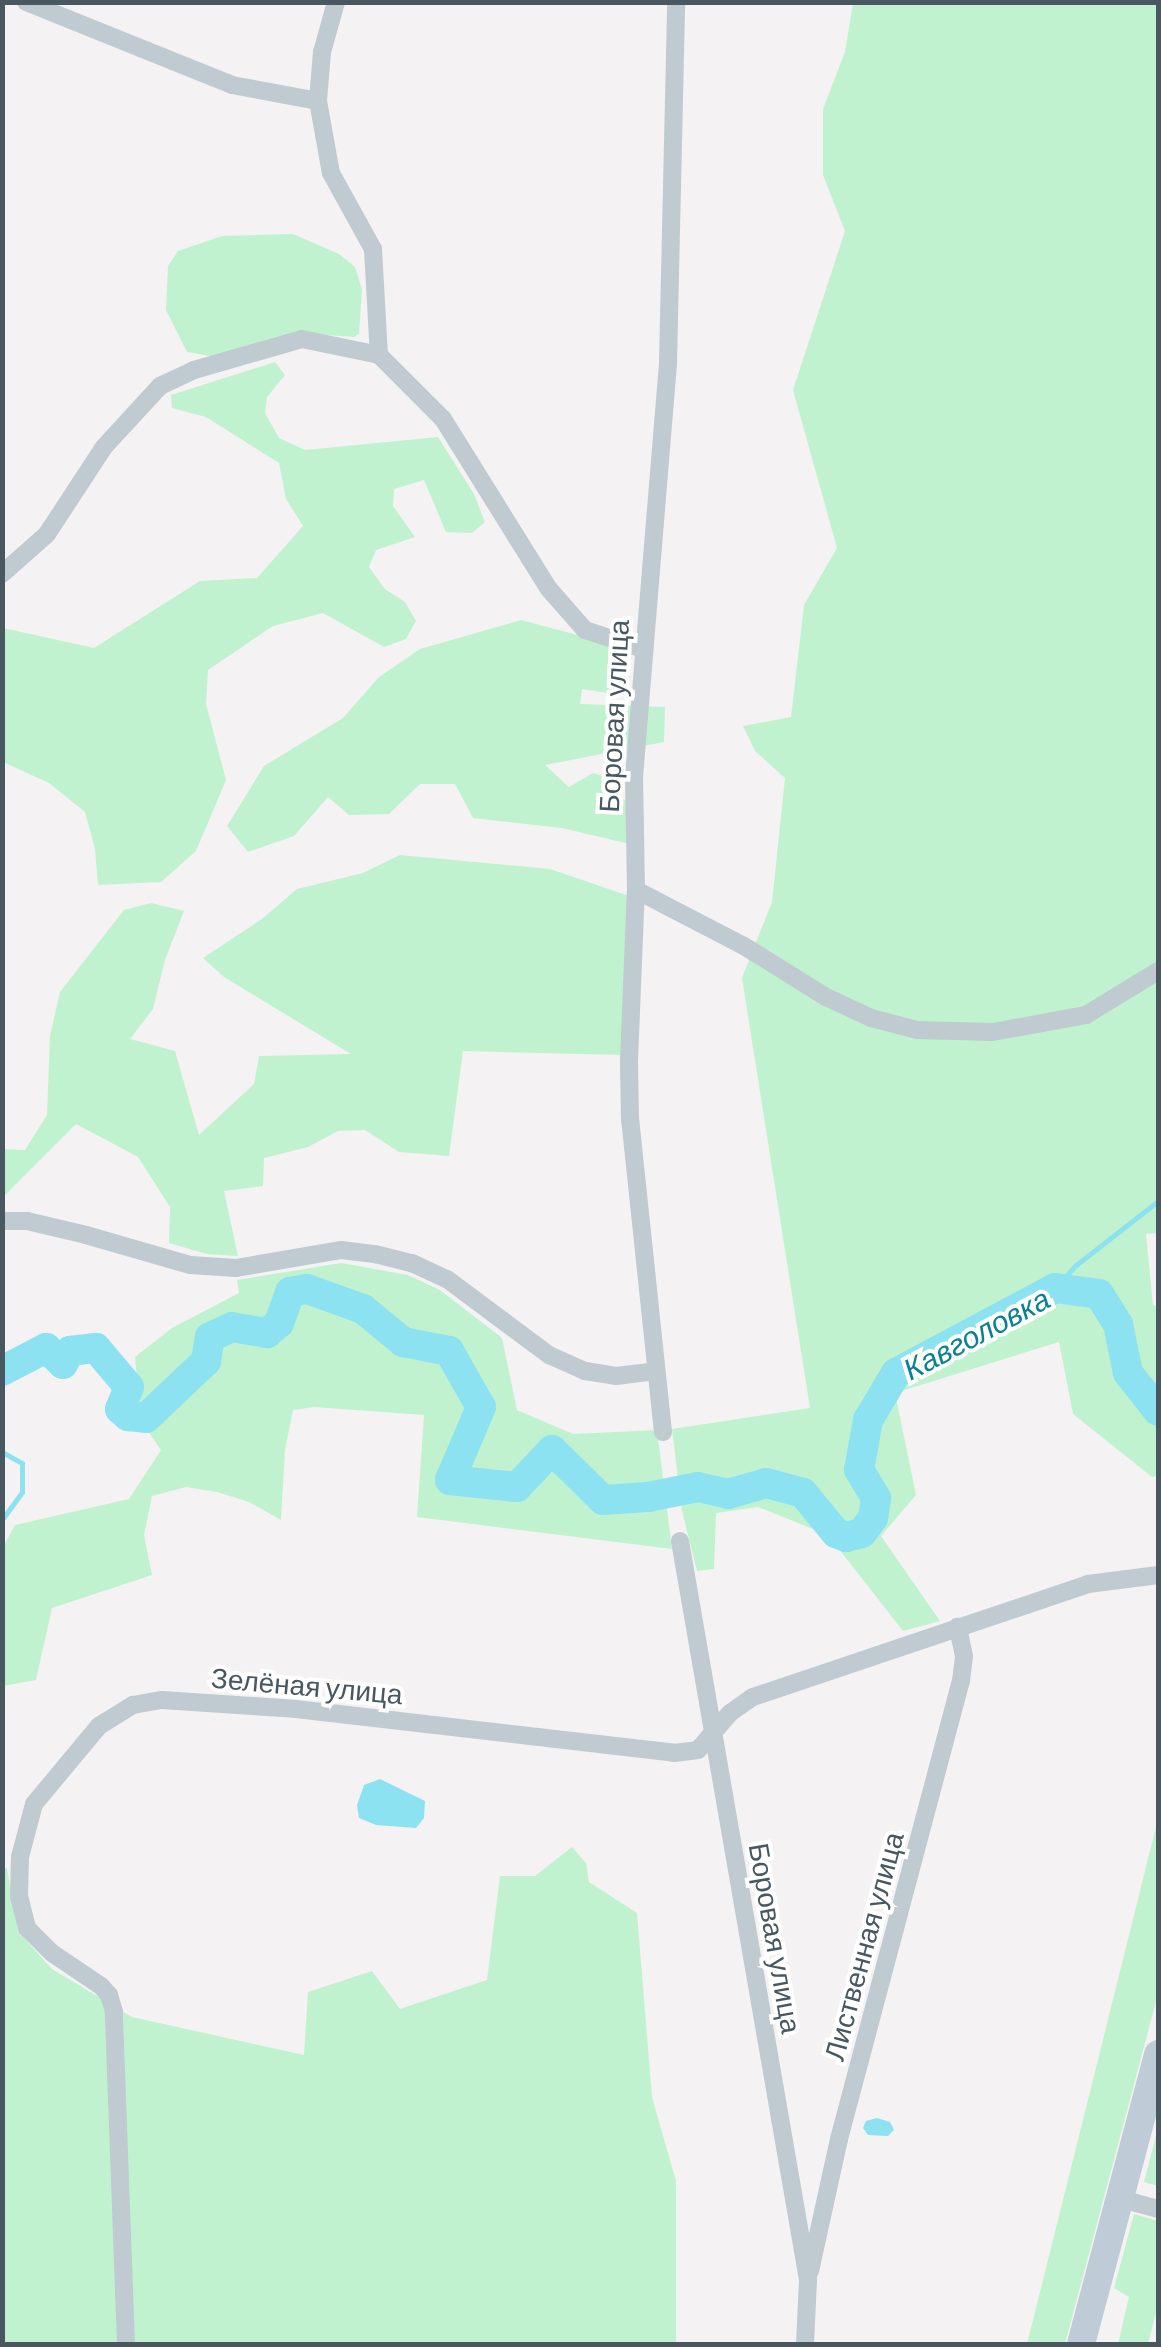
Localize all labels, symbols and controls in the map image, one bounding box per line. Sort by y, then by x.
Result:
street label: Боровая улица [591,619,635,813]
water label: Кавголовка [897,1279,1055,1387]
street label: Зелёная улица [210,1660,404,1710]
street label: Лиственная улица [816,1828,910,2064]
street label: Боровая улица [743,1840,809,2036]

